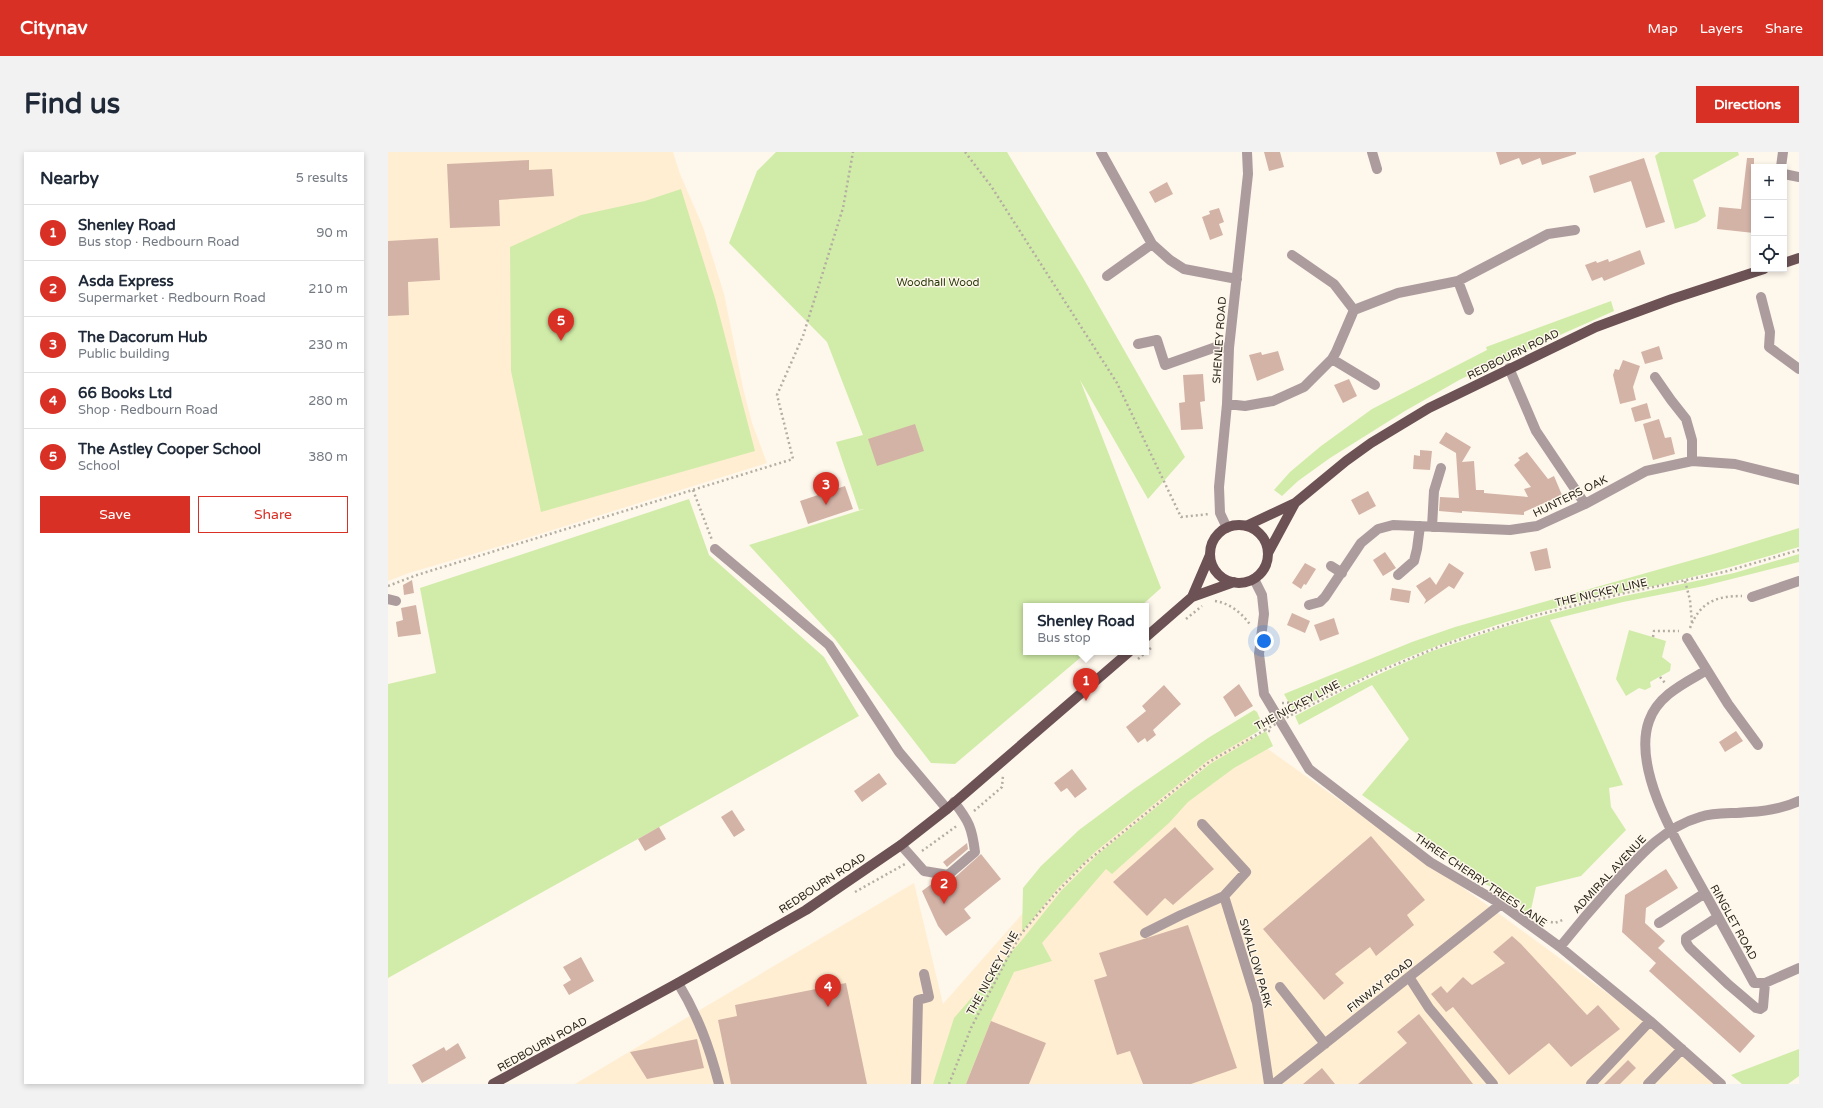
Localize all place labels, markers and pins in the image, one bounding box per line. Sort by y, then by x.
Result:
pin: 5 [548,308,574,341]
pin: 3 [813,472,839,505]
pin: 1 [1073,668,1099,701]
pin: 2 [931,871,957,904]
pin: 4 [815,974,841,1007]

